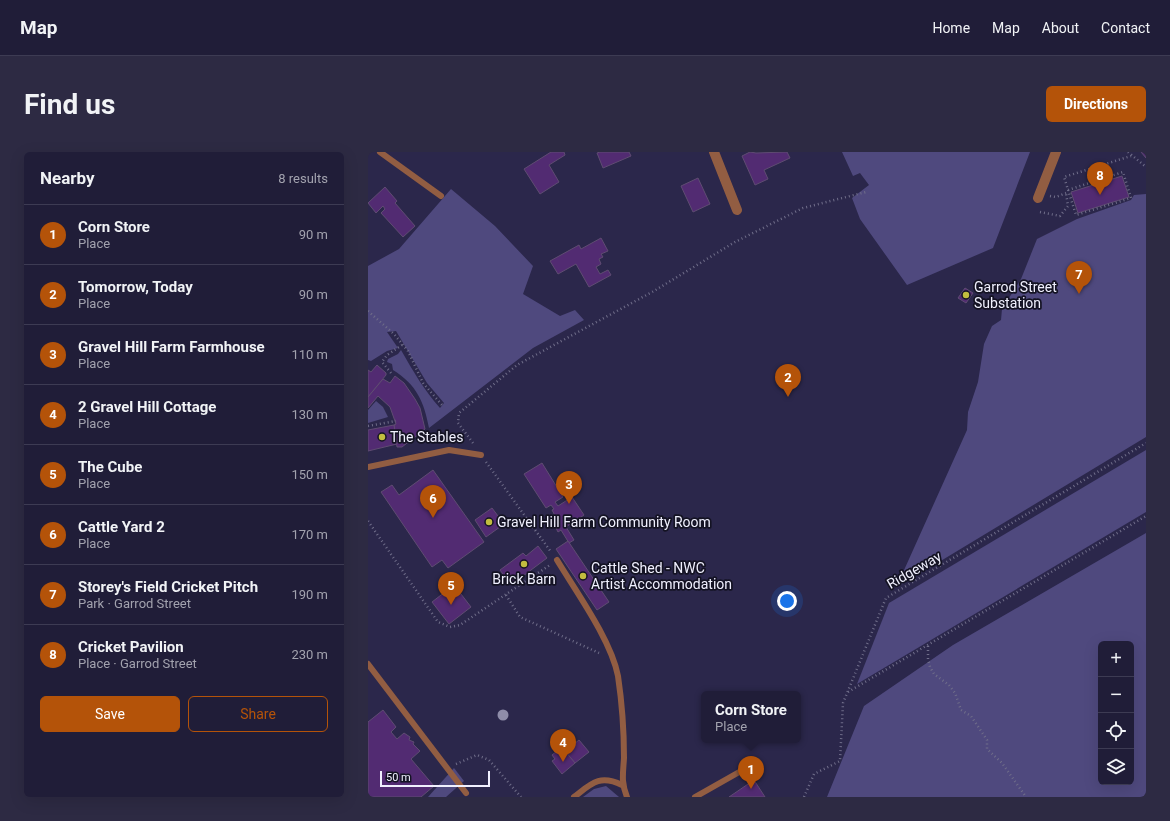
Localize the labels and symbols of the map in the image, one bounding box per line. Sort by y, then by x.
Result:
pin: 8 [1087,162,1113,195]
pin: 7 [1066,261,1092,294]
place label: Garrod Street Substation [974,279,1057,311]
marker: Garrod Street Substation [961,290,971,300]
pin: 2 [775,364,801,397]
place label: The Stables [390,429,463,445]
marker: The Stables [377,432,387,442]
pin: 3 [556,471,582,504]
pin: 6 [420,485,446,518]
place label: Gravel Hill Farm Community Room [497,514,711,530]
marker: Gravel Hill Farm Community Room [484,517,494,527]
street label: Ridgeway [884,548,944,592]
marker: Brick Barn [519,559,529,569]
place label: Cattle Shed - NWC Artist Accommodation [591,560,732,592]
place label: Brick Barn [492,571,556,587]
marker: Cattle Shed - NWC Artist Accommodation [578,571,588,581]
pin: 5 [438,572,464,605]
your location [777,591,797,611]
pin: 4 [550,729,576,762]
pin: 1 [738,756,764,789]
scale bar [380,769,490,788]

